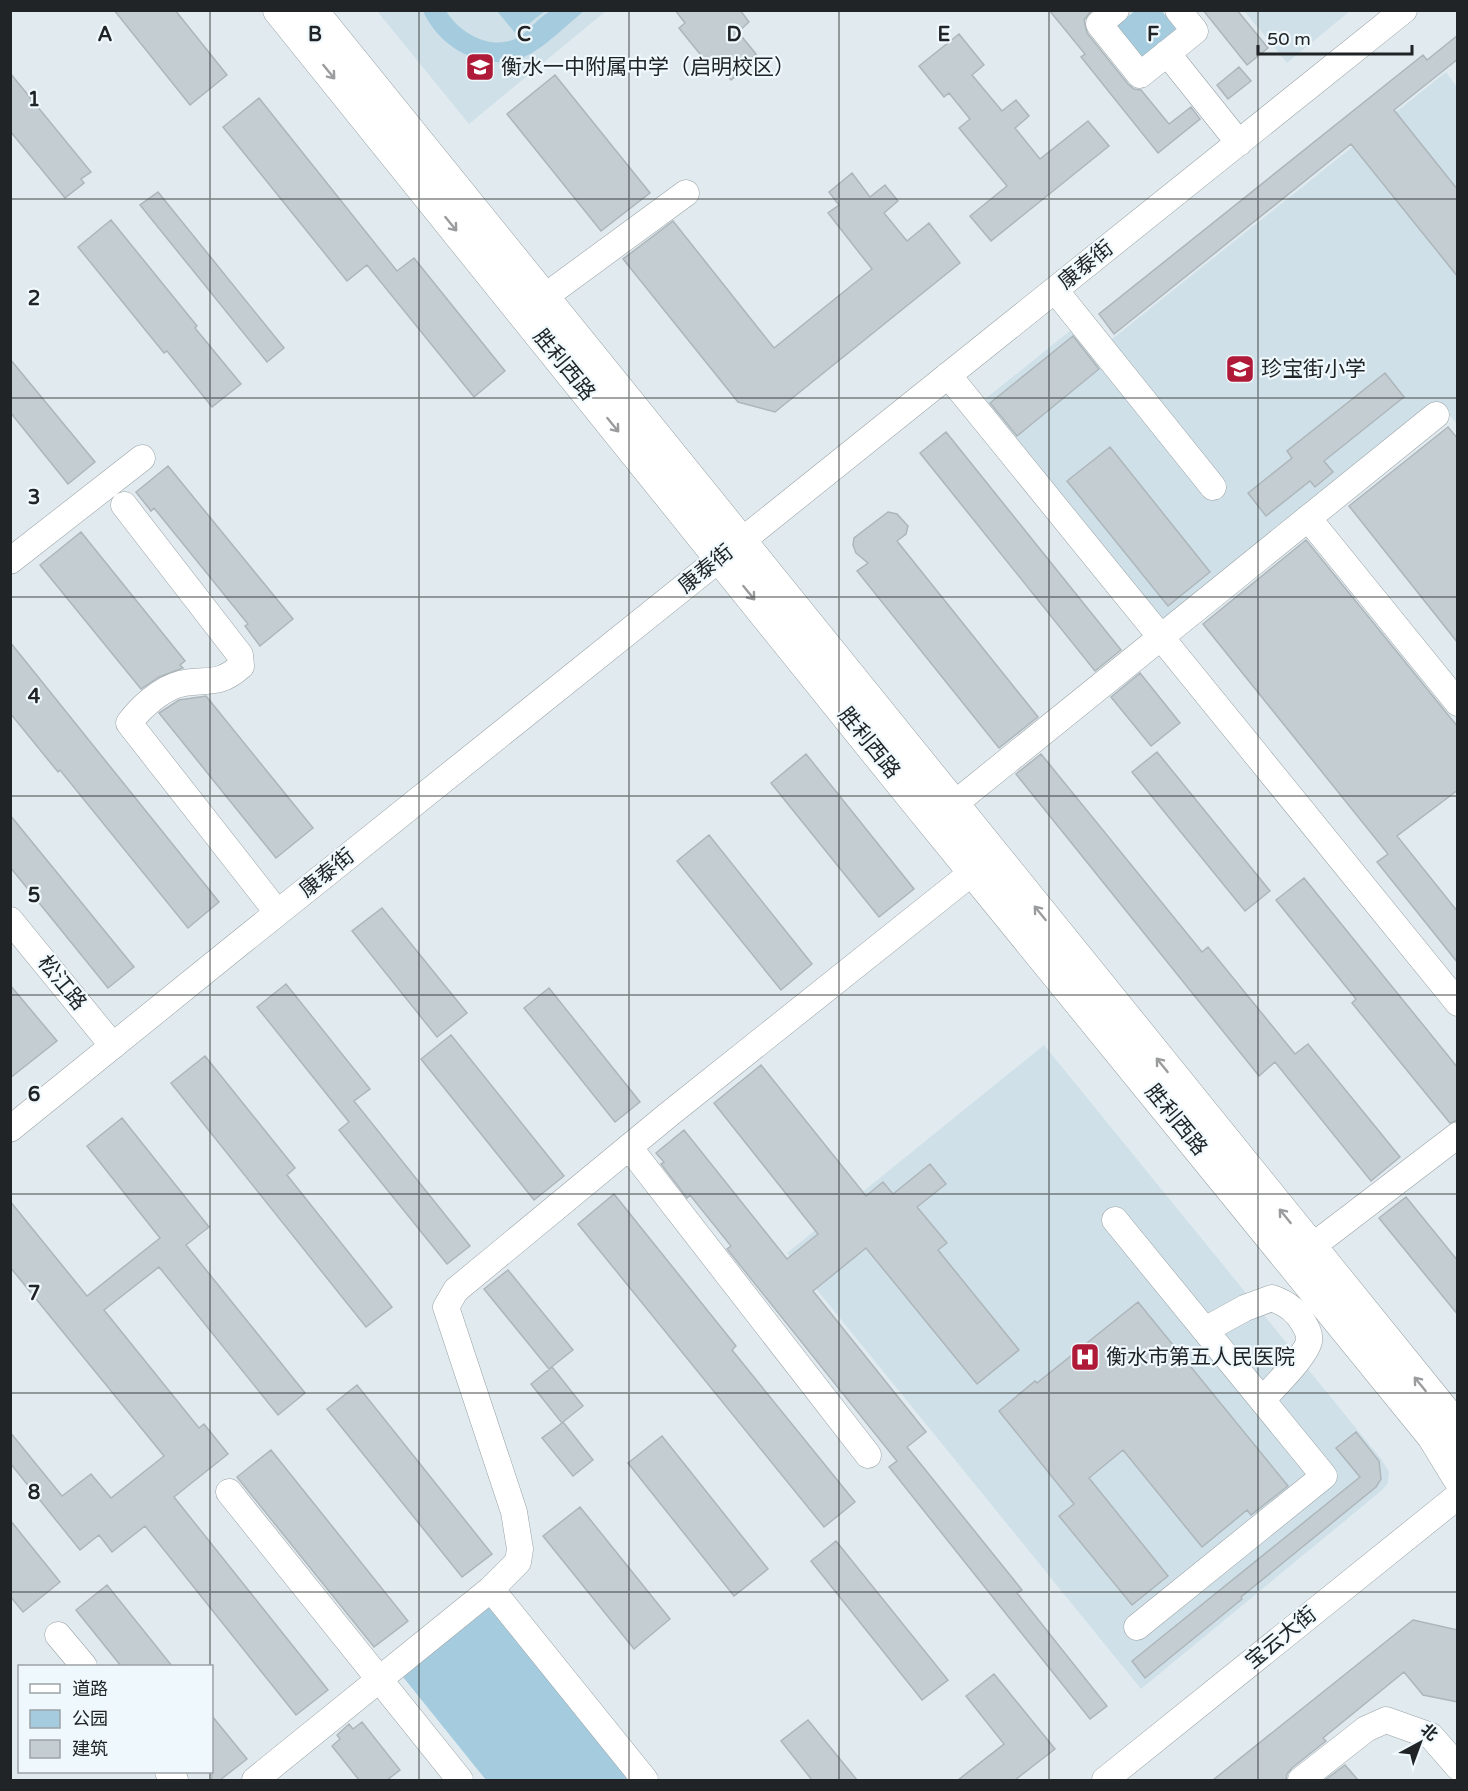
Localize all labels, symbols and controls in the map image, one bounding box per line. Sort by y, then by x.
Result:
scale bar [1258,18,1412,56]
text: A [98,23,113,47]
text: B [308,23,322,47]
text: C [517,23,531,47]
text: D [726,23,742,47]
text: E [938,23,951,47]
text: F [1147,23,1159,47]
text: 50 m [1267,28,1311,50]
school or university icon: 衡水一中附属中学（启明校区） [464,51,496,83]
place label: 衡水一中附属中学（启明校区） [501,55,795,80]
one-way arrow [322,64,335,80]
text: 1 [28,88,40,112]
one-way arrow [444,216,458,231]
street label: 康泰街 [1054,235,1118,295]
text: 2 [28,287,40,311]
street label: 胜利西路 [528,324,600,406]
school or university icon: 珍宝街小学 [1224,353,1256,385]
place label: 珍宝街小学 [1261,357,1366,382]
one-way arrow [606,417,620,432]
text: 3 [28,486,40,510]
street label: 康泰街 [674,539,738,599]
one-way arrow [742,585,755,601]
text: 4 [28,685,41,709]
street label: 胜利西路 [833,702,905,784]
street label: 康泰街 [295,843,359,903]
text: 5 [28,884,40,908]
one-way arrow [1033,905,1046,921]
street label: 松江路 [32,951,92,1015]
one-way arrow [1156,1057,1169,1073]
street label: 胜利西路 [1140,1079,1212,1161]
text: 6 [28,1083,40,1107]
one-way arrow [1278,1208,1291,1224]
text: 7 [28,1282,40,1306]
hospital icon: 衡水市第五人民医院 [1069,1341,1101,1373]
place label: 衡水市第五人民医院 [1106,1345,1295,1370]
one-way arrow [1414,1377,1427,1393]
text: 8 [28,1481,40,1505]
street label: 宝云大街 [1240,1602,1322,1674]
legend [18,1665,213,1773]
text: 道路 [72,1678,108,1700]
text: 公园 [72,1708,108,1730]
north arrow [1390,1713,1450,1773]
text: 北 [1417,1720,1442,1745]
text: 建筑 [72,1738,108,1760]

